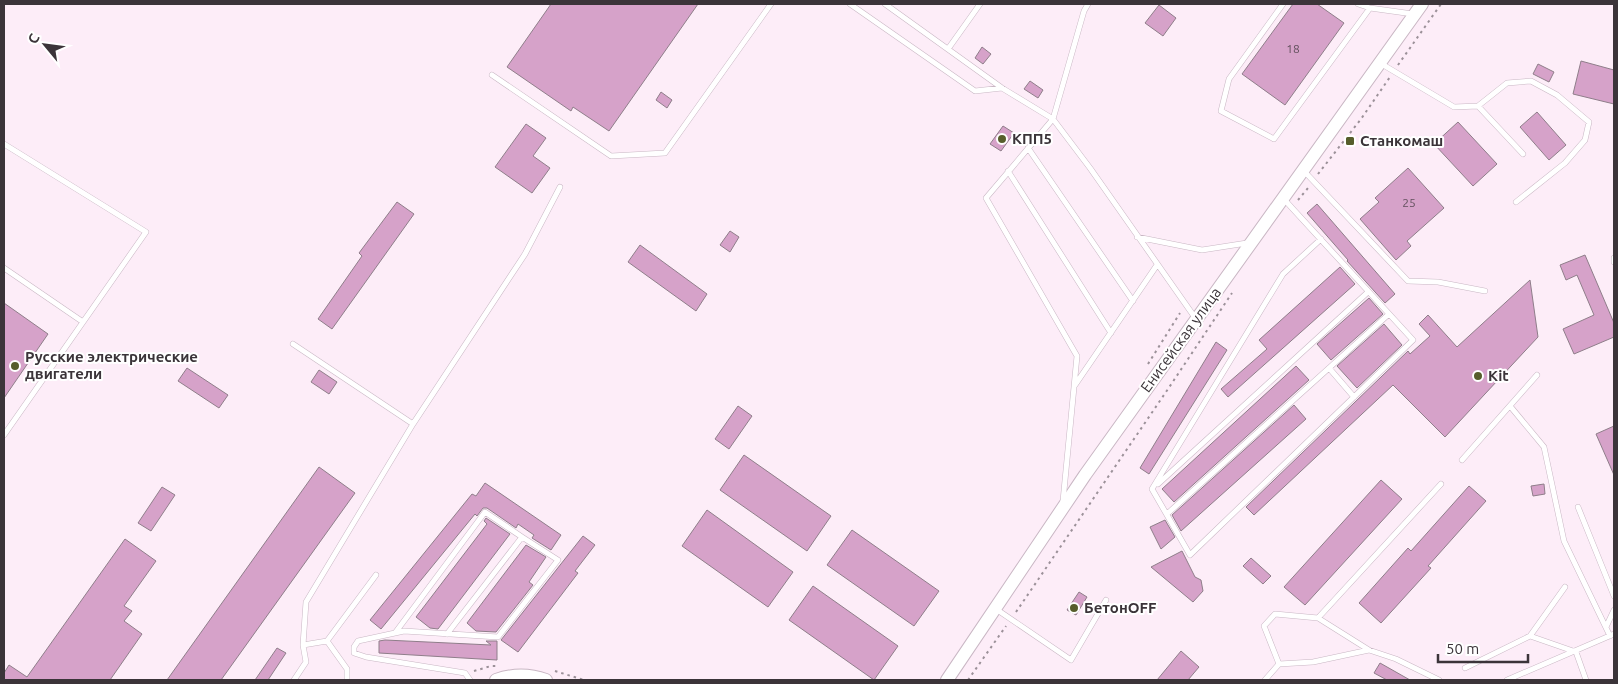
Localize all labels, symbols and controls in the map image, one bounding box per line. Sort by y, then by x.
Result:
north arrow [20,20,70,70]
text: С [24,31,43,46]
house number: 18 [1286,42,1300,55]
place label: КПП5 [1012,130,1052,147]
place label: Станкомаш [1360,132,1443,149]
marker: КПП5 [996,133,1008,145]
marker: Станкомаш [1344,135,1356,147]
house number: 25 [1402,196,1416,209]
street label: Енисейская улица [1137,284,1224,395]
place label: Русские электрические двигатели [25,348,198,382]
marker: Русские электрические двигатели [9,360,21,372]
place label: Kit [1488,367,1509,384]
marker: Kit [1472,370,1484,382]
place label: БетонOFF [1084,599,1156,616]
marker: БетонOFF [1068,602,1080,614]
scale bar [1438,632,1528,664]
text: 50 m [1446,640,1479,657]

